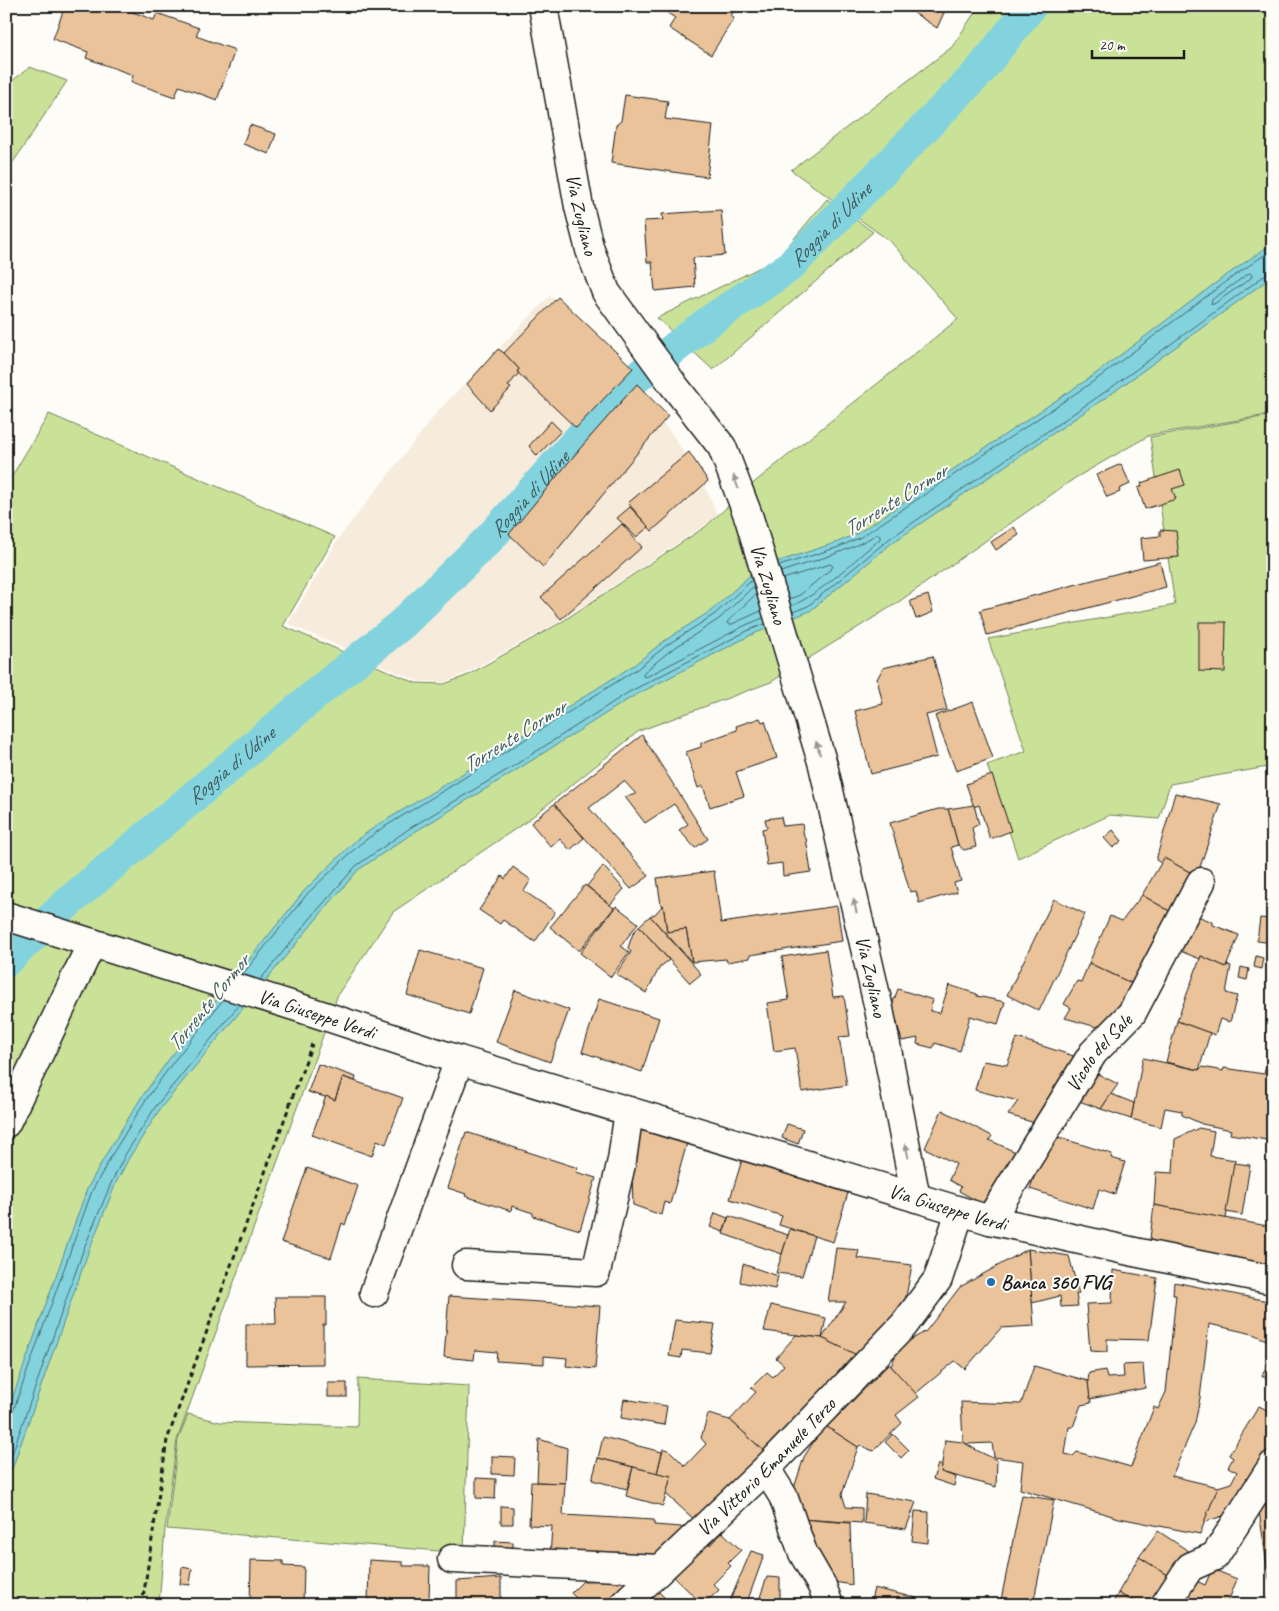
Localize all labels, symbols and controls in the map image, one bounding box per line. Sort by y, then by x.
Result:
scale bar [1092,28,1184,60]
text: 20 m [1099,36,1126,55]
street label: Via Zugliano [560,172,603,260]
water label: Roggia di Udine [783,175,879,272]
water label: Roggia di Udine [484,443,577,543]
water label: Torrente Cormor [838,456,955,542]
one-way arrow [732,474,740,489]
street label: Via Zugliano [744,541,792,628]
water label: Torrente Cormor [457,692,574,778]
water label: Roggia di Udine [181,719,283,810]
one-way arrow [814,740,822,755]
one-way arrow [851,898,859,913]
street label: Via Zugliano [850,934,892,1020]
water label: Torrente Cormor [161,946,258,1057]
street label: Via Giuseppe Verdi [255,984,381,1046]
street label: Vicolo del Sale [1060,1007,1139,1096]
one-way arrow [903,1143,911,1158]
street label: Via Giuseppe Verdi [886,1178,1011,1237]
place label: Banca 360 FVG [1001,1270,1114,1295]
marker: Banca 360 FVG [985,1276,997,1288]
street label: Via Vittorio Emanuele Terzo [691,1392,842,1542]

